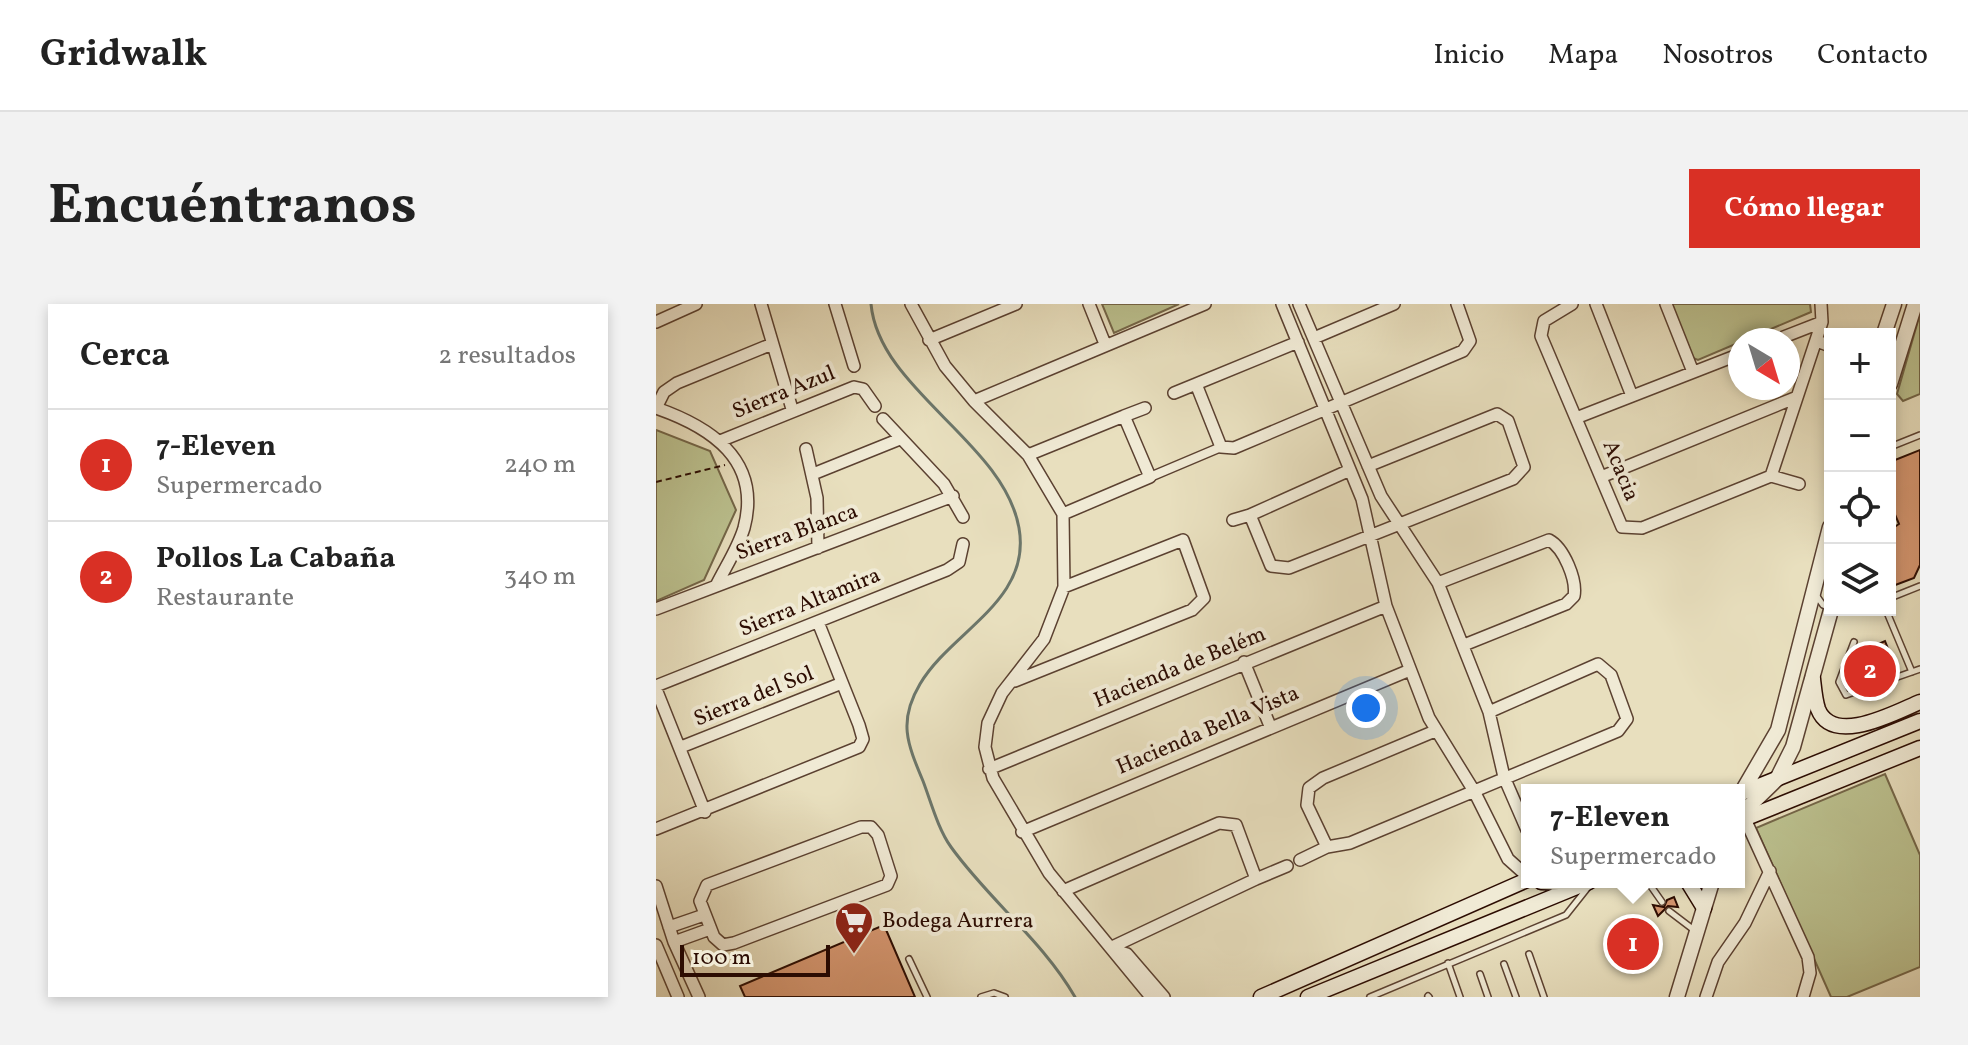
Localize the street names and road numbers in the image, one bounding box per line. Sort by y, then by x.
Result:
street label: Sierra Azul [728,358,840,428]
street label: Acacia [1594,436,1646,506]
street label: Sierra Blanca [731,497,863,569]
street label: Sierra Altamira [735,561,885,645]
street label: Hacienda de Belém [1089,619,1271,717]
street label: Sierra del Sol [689,659,819,735]
street label: Hacienda Bella Vista [1112,678,1304,784]

